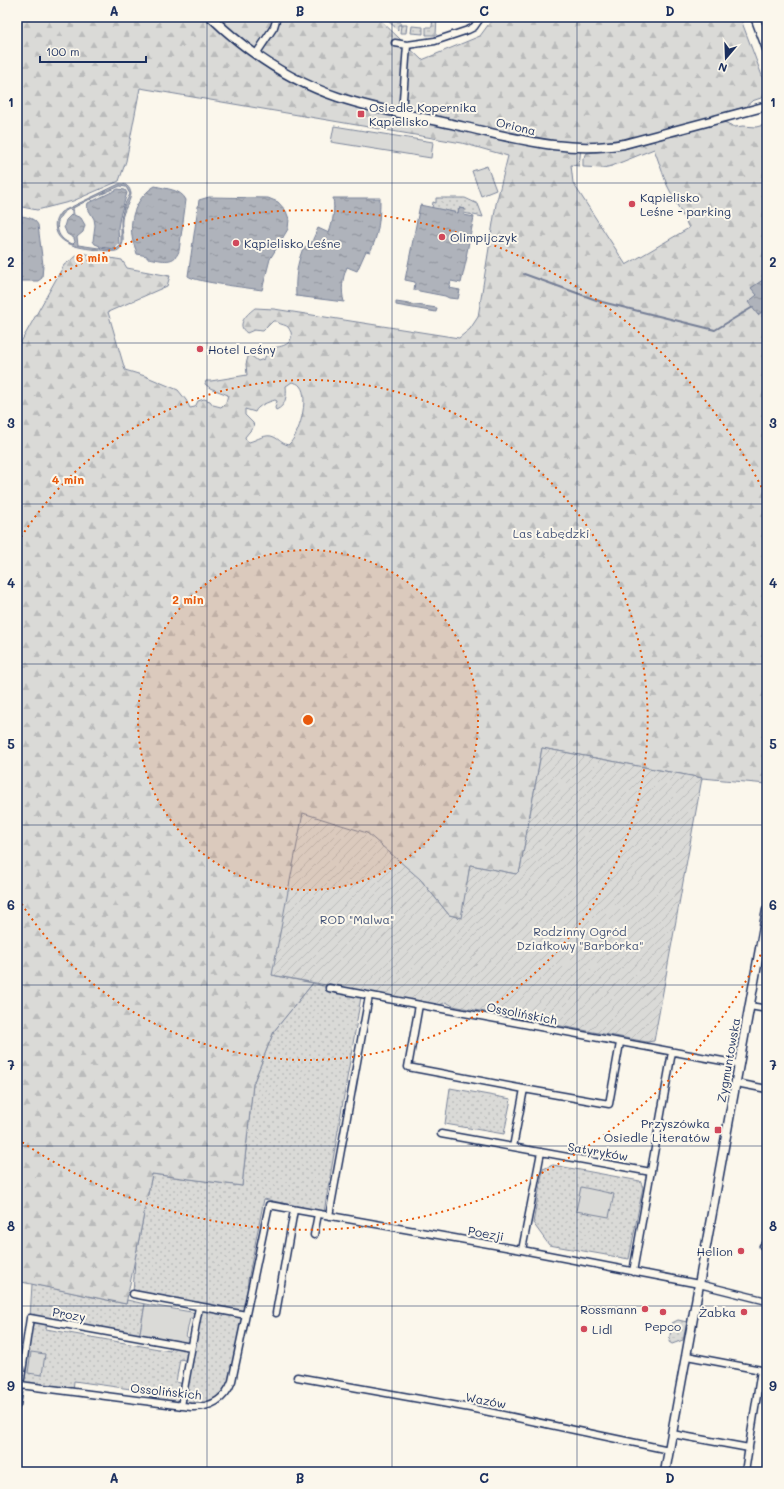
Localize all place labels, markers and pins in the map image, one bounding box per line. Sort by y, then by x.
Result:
place label: Osiedle Kopernika Kąpielisko [369,99,477,129]
marker: Osiedle Kopernika Kąpielisko [356,109,366,119]
place label: Kąpielisko Leśne - parking [640,189,731,219]
marker: Kąpielisko Leśne - parking [627,199,637,209]
place label: Olimpijczyk [450,229,517,245]
marker: Olimpijczyk [437,232,447,242]
place label: Kąpielisko Leśne [244,235,341,251]
marker: Kąpielisko Leśne [231,238,241,248]
place label: Hotel Leśny [208,341,276,357]
marker: Hotel Leśny [195,344,205,354]
centre of rings [301,713,315,727]
place label: Przyszówka Osiedle Literatów [604,1115,710,1145]
marker: Przyszówka Osiedle Literatów [713,1125,723,1135]
place label: Helion [697,1243,733,1259]
marker: Helion [736,1246,746,1256]
place label: Rossmann [580,1301,637,1317]
marker: Rossmann [640,1304,650,1314]
place label: Żabka [699,1304,736,1320]
marker: Pepco [658,1307,668,1317]
marker: Żabka [739,1307,749,1317]
place label: Pepco [645,1318,681,1334]
place label: Lidl [592,1321,613,1337]
marker: Lidl [579,1324,589,1334]

